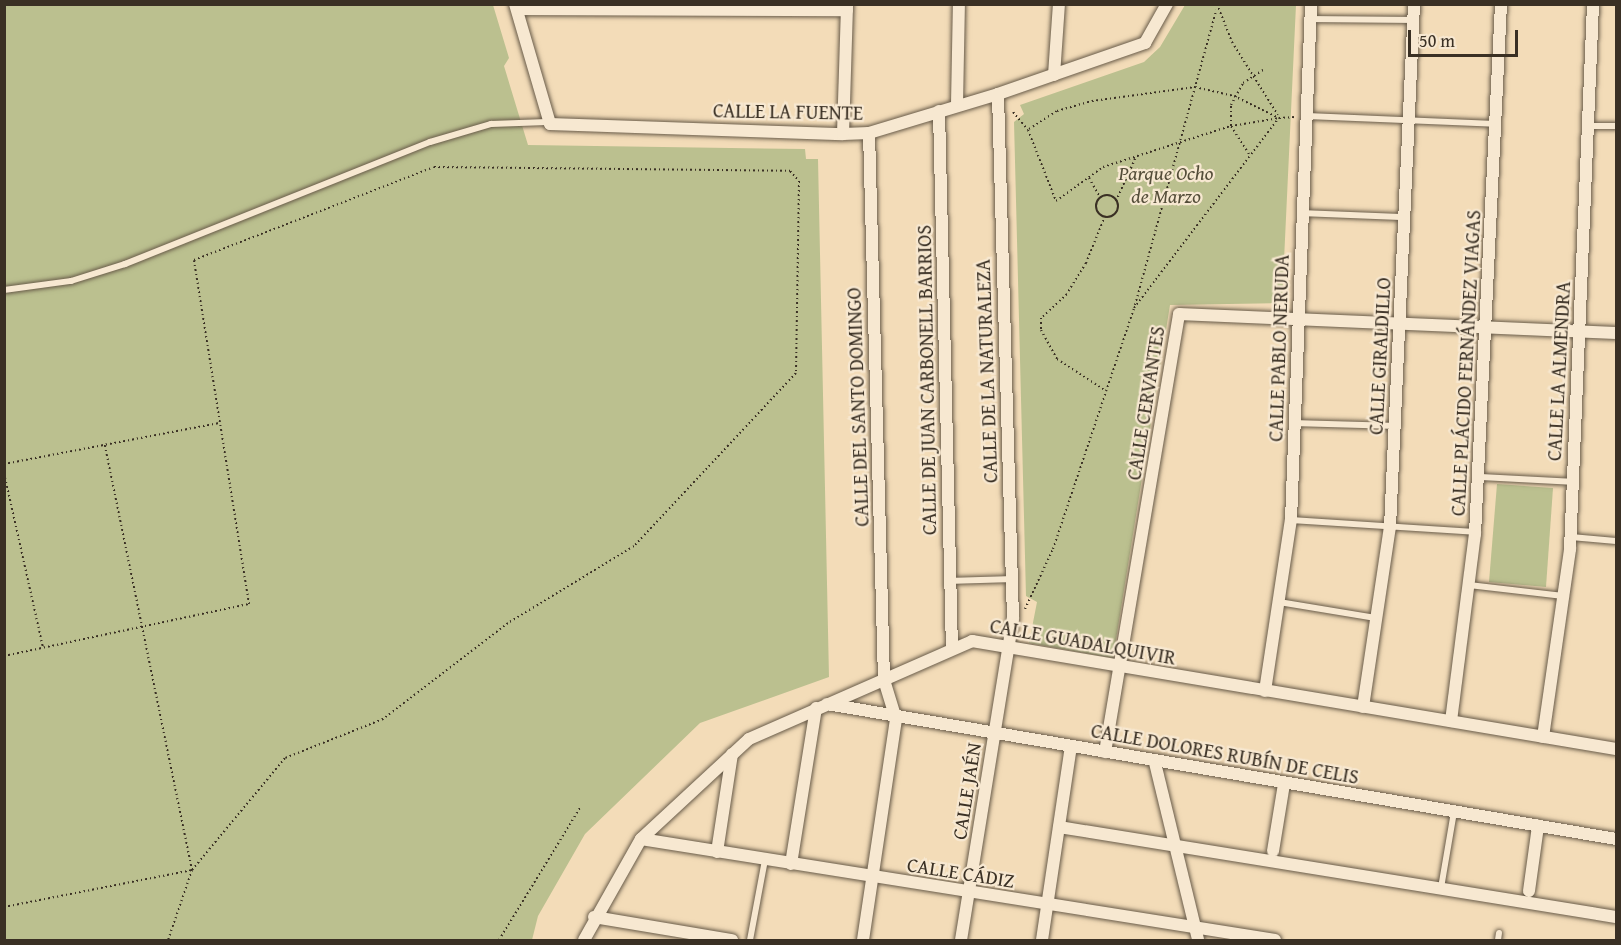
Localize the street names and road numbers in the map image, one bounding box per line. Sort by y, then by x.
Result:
street label: CALLE LA FUENTE [713,98,863,124]
street label: CALLE PLÁCIDO FERNÁNDEZ VIAGAS [1445,209,1485,517]
street label: CALLE DE JUAN CARBONELL BARRIOS [911,225,941,535]
street label: CALLE PABLO NERUDA [1263,254,1293,442]
street label: CALLE DE LA NATURALEZA [970,259,1002,483]
street label: CALLE GIRALDILLO [1363,277,1395,435]
street label: CALLE LA ALMENDRA [1541,281,1575,461]
street label: CALLE DEL SANTO DOMINGO [841,287,873,527]
street label: CALLE CERVANTES [1121,324,1169,482]
street label: CALLE GUADALQUIVIR [988,613,1178,669]
street label: CALLE DOLORES RUBÍN DE CELIS [1089,718,1361,788]
street label: CALLE JAÉN [946,741,986,841]
street label: CALLE CÁDIZ [906,852,1016,892]

